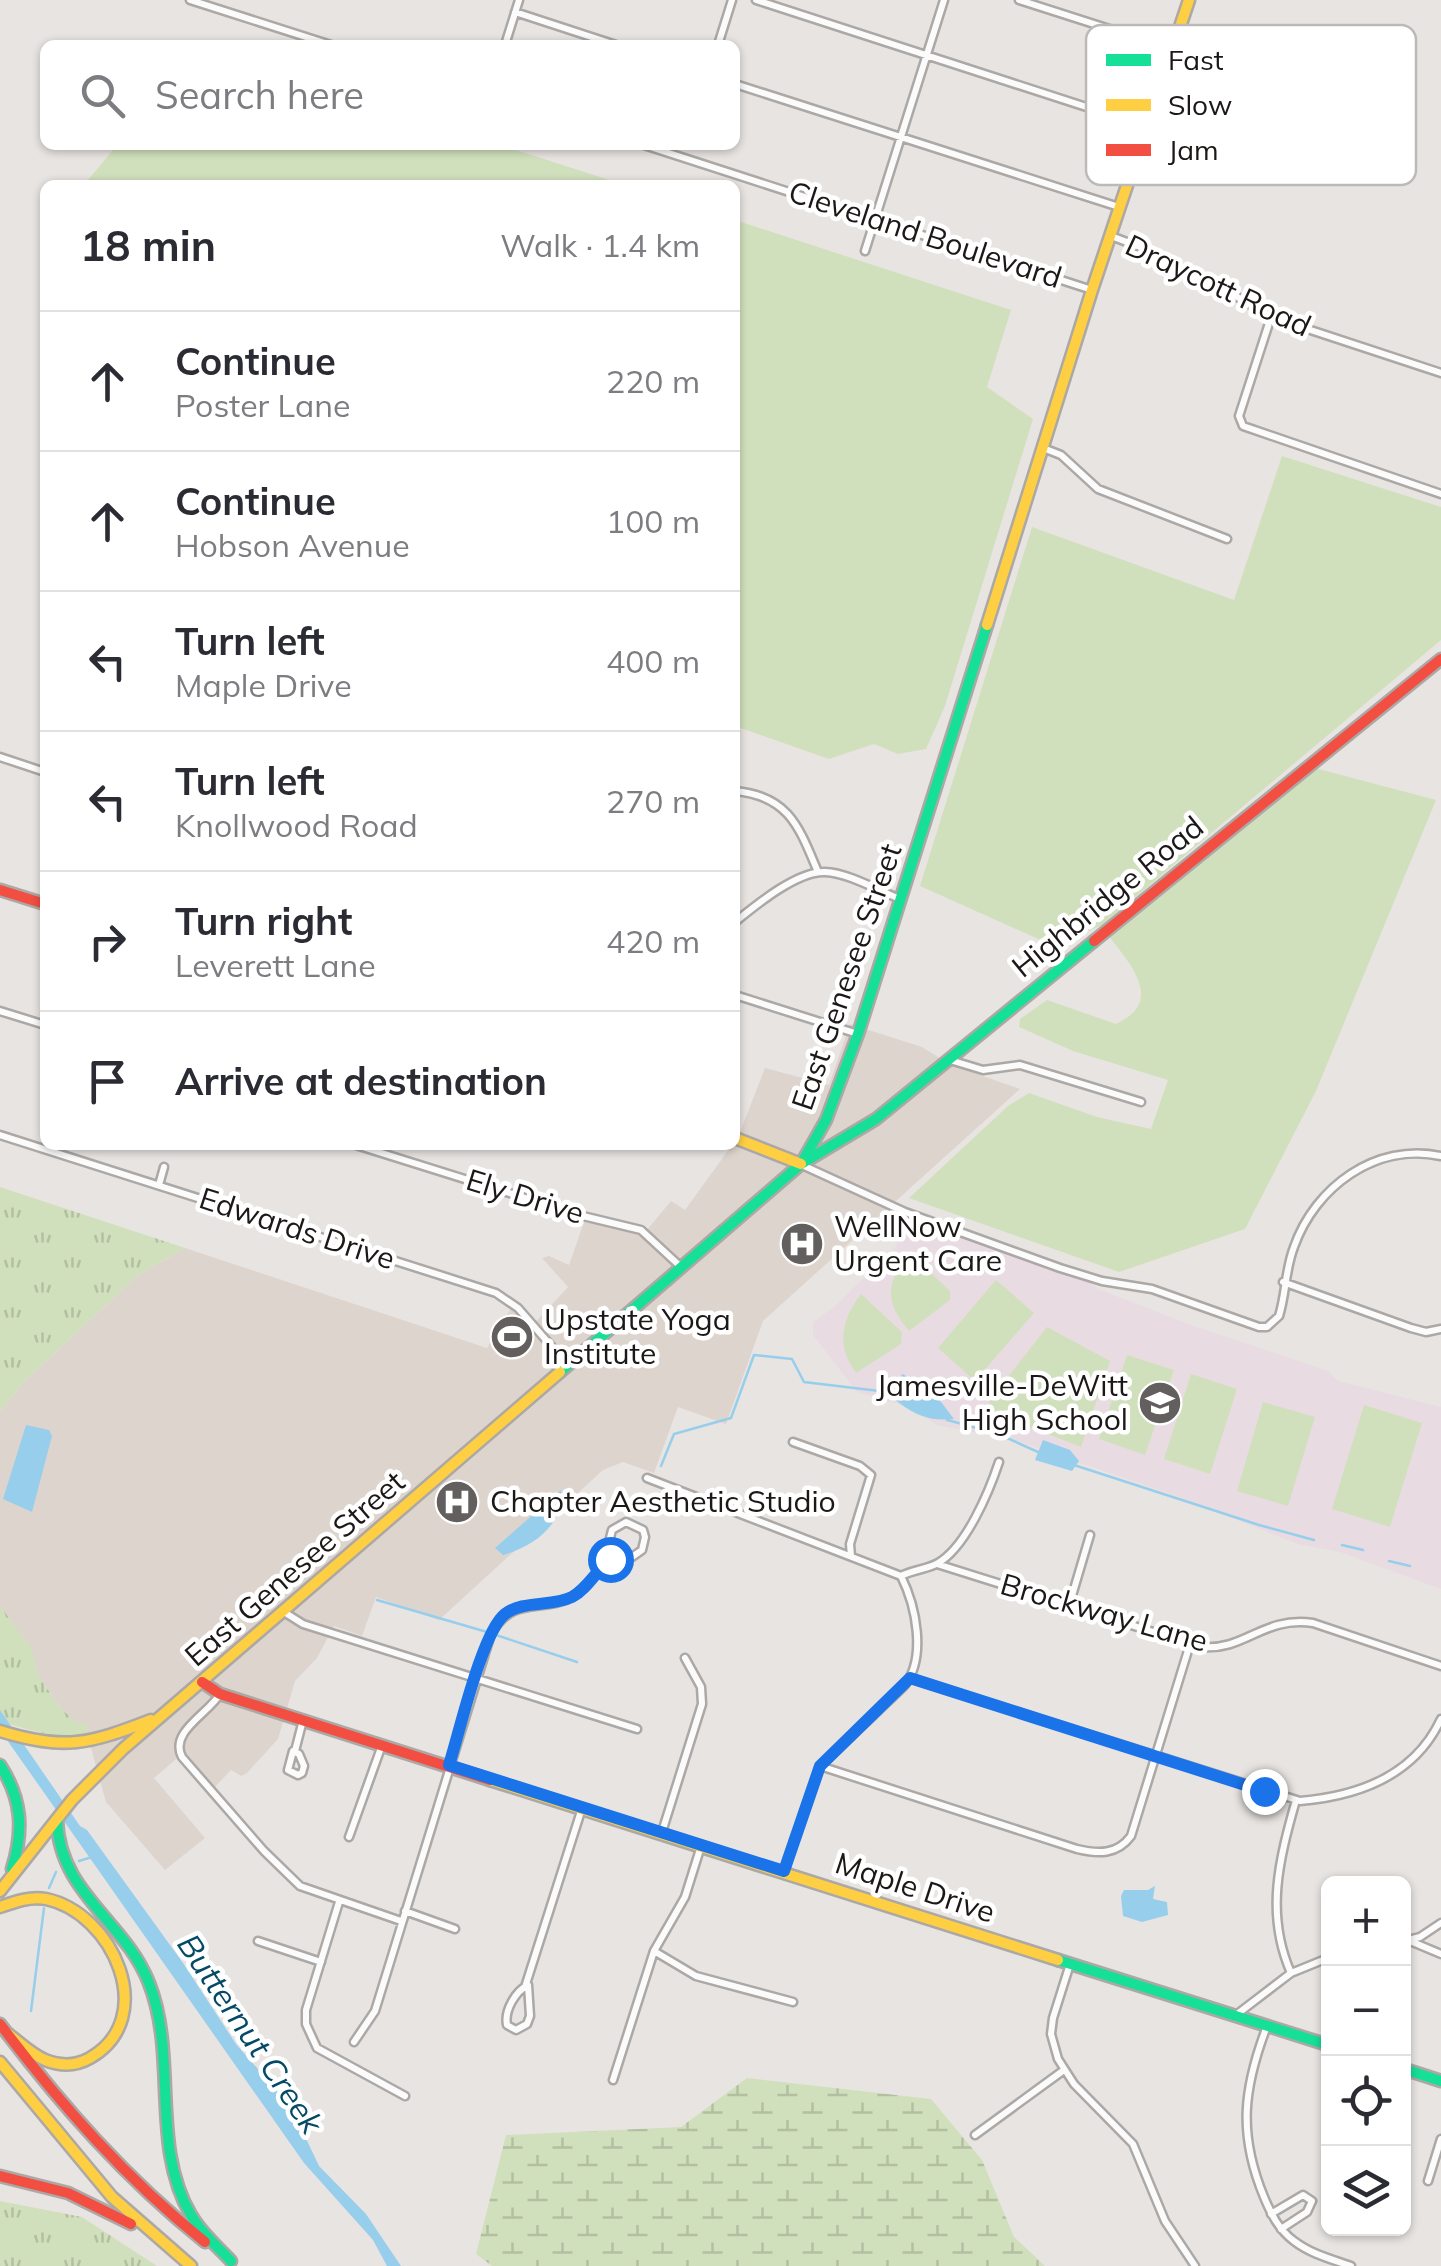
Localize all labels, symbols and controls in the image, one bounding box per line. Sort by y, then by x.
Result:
legend [1086,25,1416,185]
search box [40,40,740,150]
text: Fast [1168,42,1224,77]
icon: search [75,68,130,123]
text: Search here [155,71,364,119]
text: Slow [1168,87,1232,122]
text: Jam [1168,132,1219,167]
street label: Cleveland Boulevard [784,172,1067,296]
text: 18 min [80,219,216,272]
text: Walk · 1.4 km [500,225,700,265]
street label: Draycott Road [1120,226,1317,345]
text: Continue [175,337,336,385]
icon: ahead [80,354,135,409]
text: 220 m [606,361,700,401]
text: Poster Lane [175,385,350,425]
text: Continue [175,477,336,525]
icon: ahead [80,494,135,549]
text: 100 m [606,501,700,541]
text: Hobson Avenue [175,525,410,565]
text: Turn left [175,617,325,665]
icon: left [80,634,135,689]
text: 400 m [606,641,700,681]
text: Maple Drive [175,665,352,705]
text: Turn left [175,757,325,805]
icon: left [80,774,135,829]
text: 270 m [606,781,700,821]
text: Knollwood Road [175,805,418,845]
street label: Highbridge Road [1004,807,1211,985]
street label: East Genesee Street [783,839,909,1115]
text: Turn right [175,897,352,945]
icon: right [80,914,135,969]
text: 420 m [606,921,700,961]
text: Leverett Lane [175,945,376,985]
icon: arrive [80,1054,135,1109]
text: Arrive at destination [175,1057,547,1105]
street label: Ely Drive [462,1160,589,1232]
street label: Edwards Drive [195,1179,400,1278]
place label: WellNow Urgent Care [834,1207,1002,1279]
hospital icon: WellNow Urgent Care [779,1221,825,1267]
place label: Upstate Yoga Institute [544,1300,731,1372]
sports icon: Upstate Yoga Institute [489,1314,535,1360]
place label: Jamesville-DeWitt High School [876,1366,1128,1438]
school or university icon: Jamesville-DeWitt High School [1137,1380,1183,1426]
street label: East Genesee Street [177,1462,412,1674]
hospital icon: Chapter Aesthetic Studio [434,1479,480,1525]
place label: Chapter Aesthetic Studio [490,1482,836,1520]
route start [588,1537,634,1583]
street label: Brockway Lane [996,1564,1212,1660]
route end [1242,1769,1288,1815]
street label: Maple Drive [831,1843,1000,1931]
map controls [1321,1876,1411,2236]
button: + [1321,1876,1411,1966]
water label: Butternut Creek [169,1926,333,2142]
button: − [1321,1966,1411,2056]
button: locate [1321,2056,1411,2146]
button: layers [1321,2146,1411,2236]

